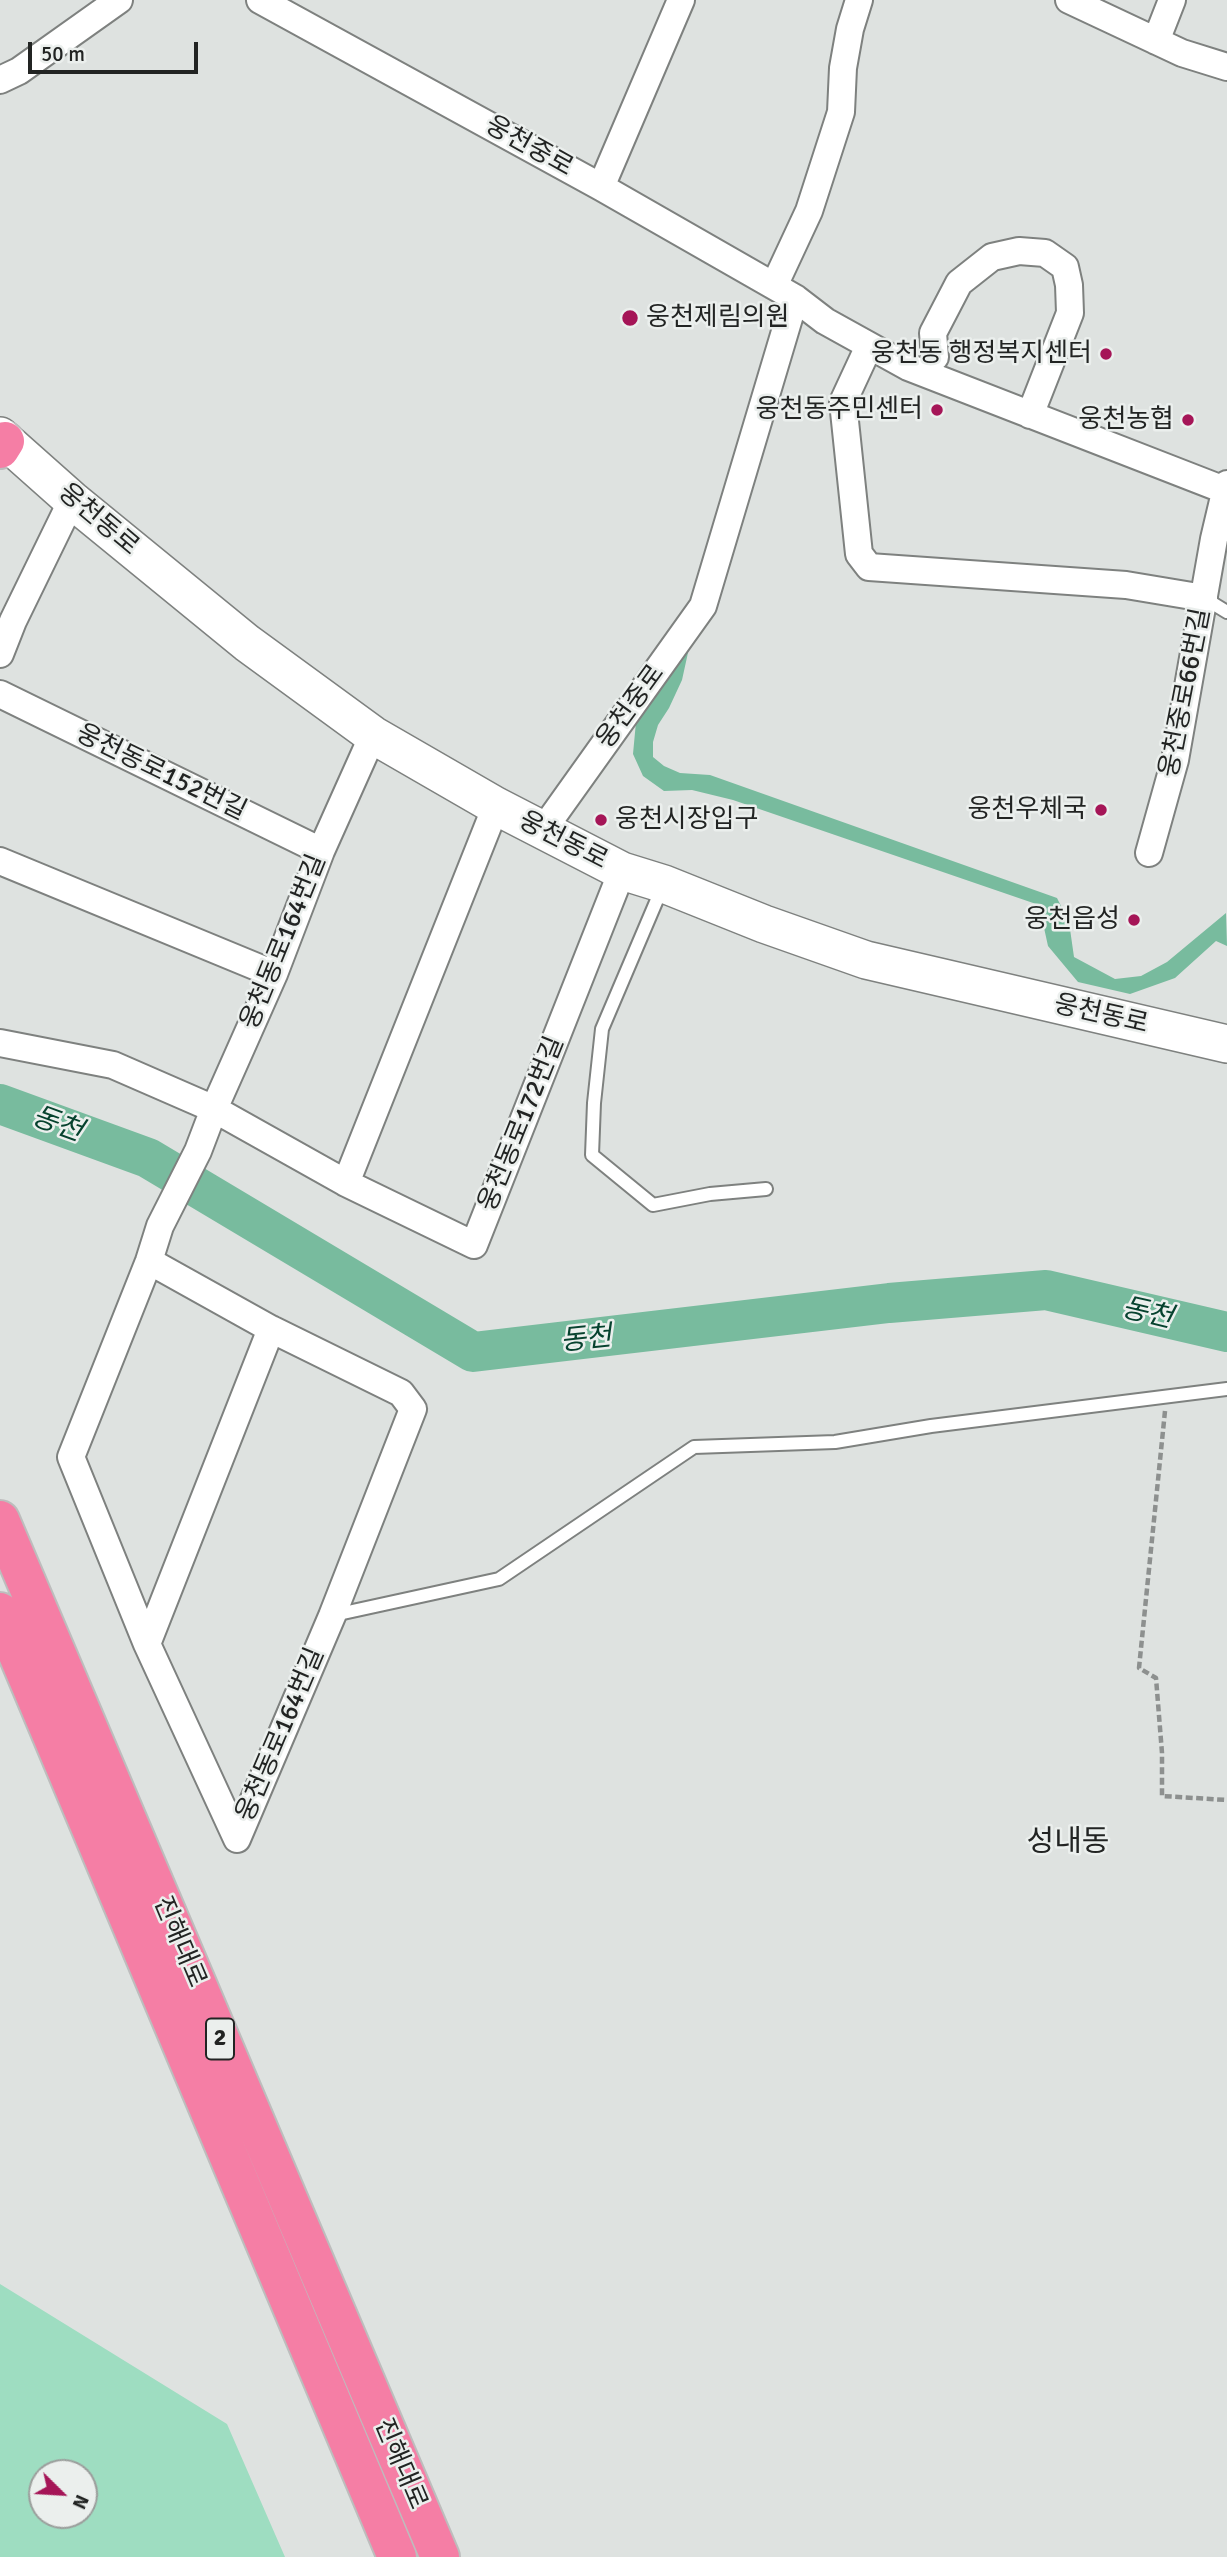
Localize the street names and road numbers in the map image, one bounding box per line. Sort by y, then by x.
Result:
street label: 웅천중로 [480,110,578,184]
street label: 웅천동로 [51,477,145,563]
street label: 웅천중로66번길 [1154,606,1218,780]
street label: 웅천중로 [590,659,672,755]
street label: 웅천동로152번길 [71,718,251,828]
street label: 웅천동로 [513,805,613,877]
street label: 웅천동로164번길 [235,850,333,1034]
street label: 웅천동로 [1051,989,1151,1041]
street label: 웅천동로172번길 [473,1032,571,1216]
street label: 웅천동로164번길 [230,1643,332,1827]
street label: 진해대로 [146,1892,212,1992]
road number: 2 [206,2018,234,2060]
street label: 진해대로 [367,2414,433,2514]

